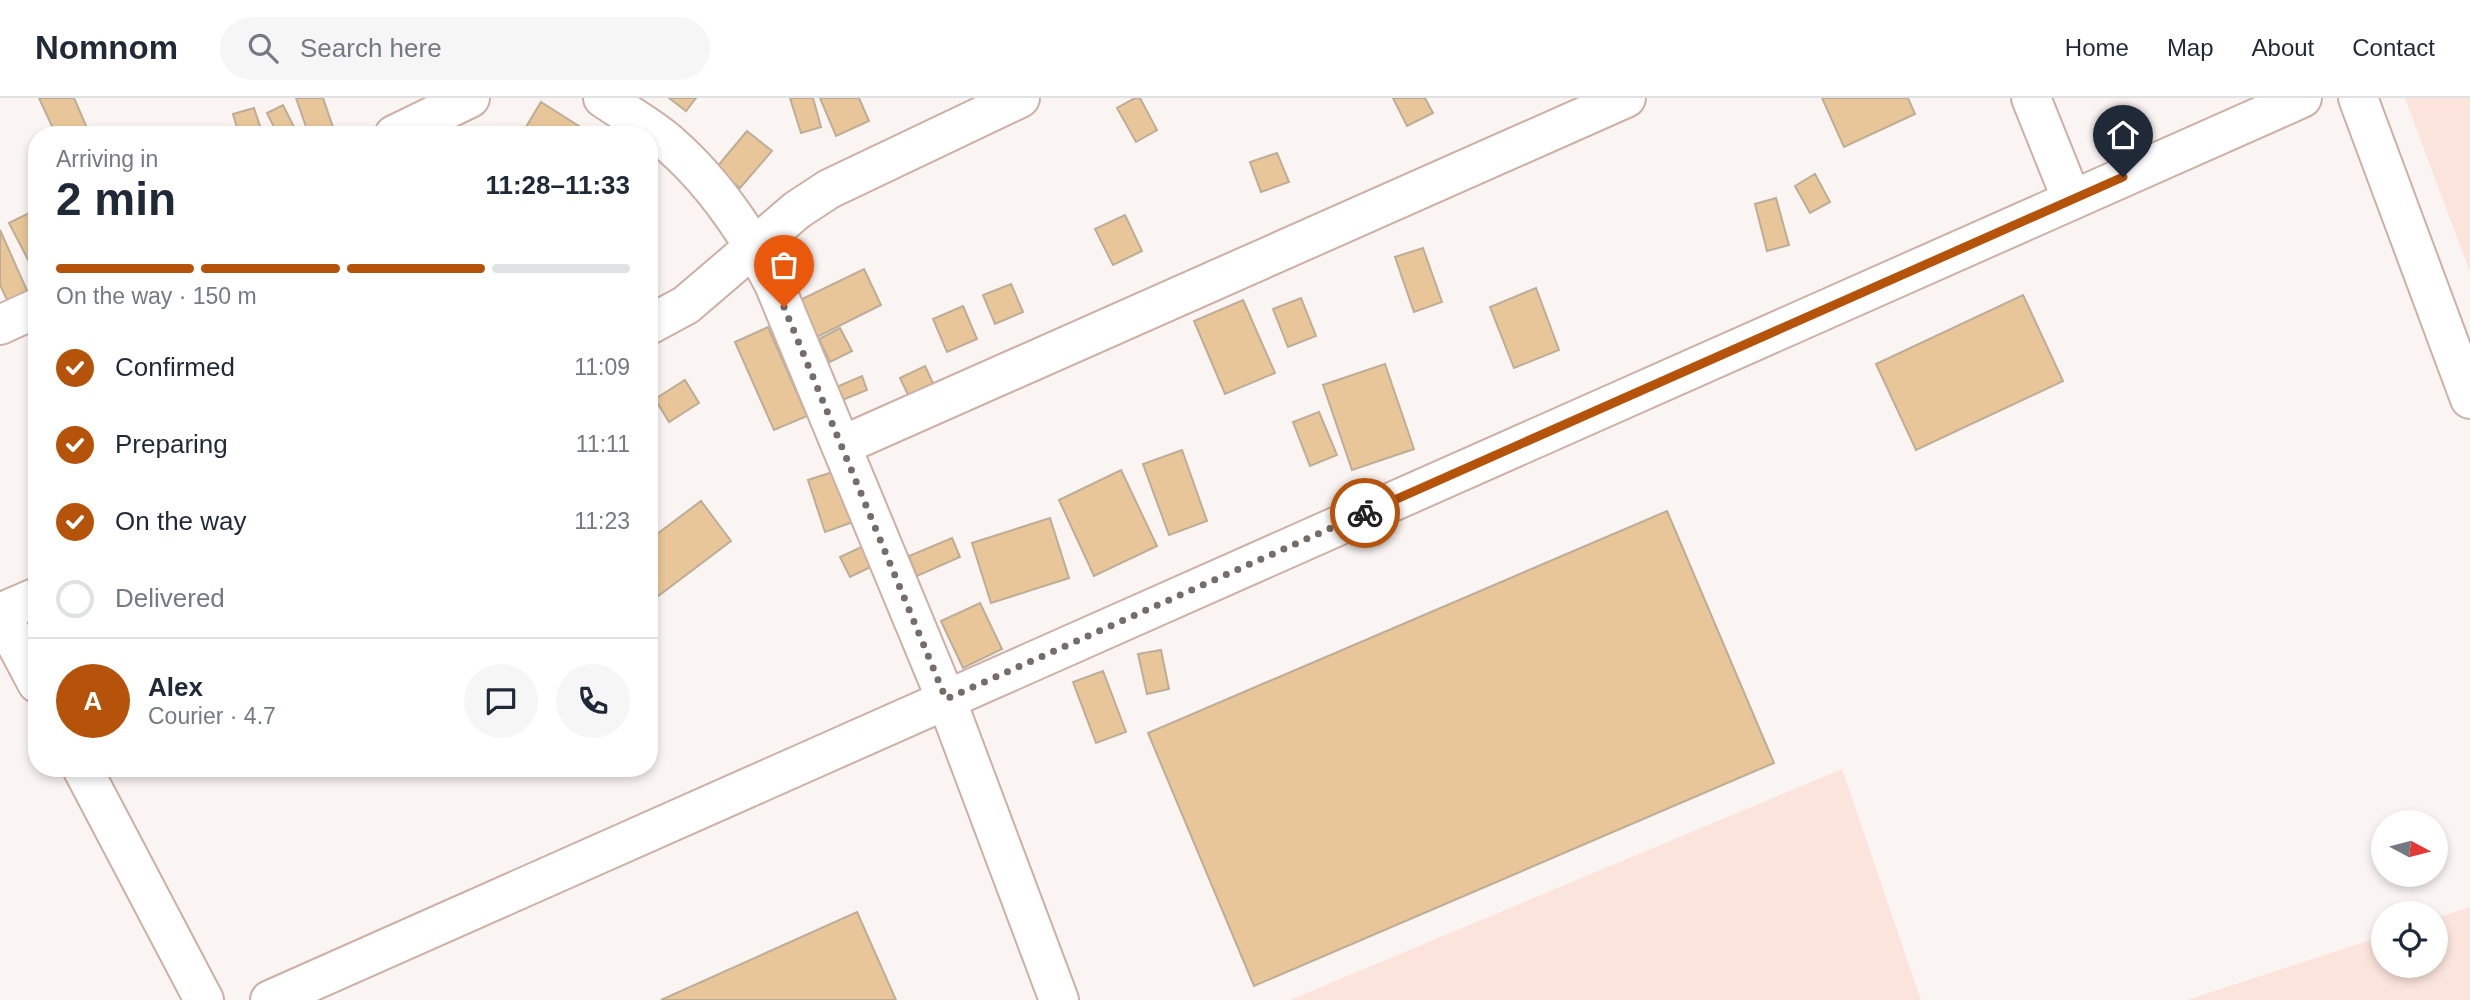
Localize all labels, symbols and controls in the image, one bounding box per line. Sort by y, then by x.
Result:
search box [220,17,710,80]
text: Nomnom [35,29,178,66]
icon: search [244,29,282,67]
text: Search here [300,33,442,63]
text: Home [2065,34,2129,61]
text: Map [2167,34,2214,61]
text: About [2252,34,2314,61]
text: Contact [2352,34,2435,61]
pin [2093,105,2153,177]
icon: home [2104,116,2142,154]
text: Arriving in [56,146,158,172]
text: 11:28–11:33 [485,170,630,200]
text: 2 min [56,173,176,225]
pin [754,235,814,307]
icon: bag [765,246,803,284]
text: On the way · 150 m [56,283,257,309]
icon: check [56,349,94,387]
text: Confirmed [115,352,235,382]
text: 11:09 [574,354,630,380]
icon: check [56,426,94,464]
text: Preparing [115,429,228,459]
text: 11:11 [576,431,630,457]
courier [1330,478,1400,548]
icon: bike [1346,494,1384,532]
icon: check [56,503,94,541]
text: On the way [115,506,247,536]
text: 11:23 [574,508,630,534]
text: Delivered [115,583,225,613]
button: chat [464,664,538,738]
button: phone [556,664,630,738]
text: Alex [148,672,203,702]
text: A [84,686,102,716]
text: Courier · 4.7 [148,703,276,729]
north arrow [2371,810,2448,887]
map controls [2371,810,2448,978]
button: locate [2371,901,2448,978]

